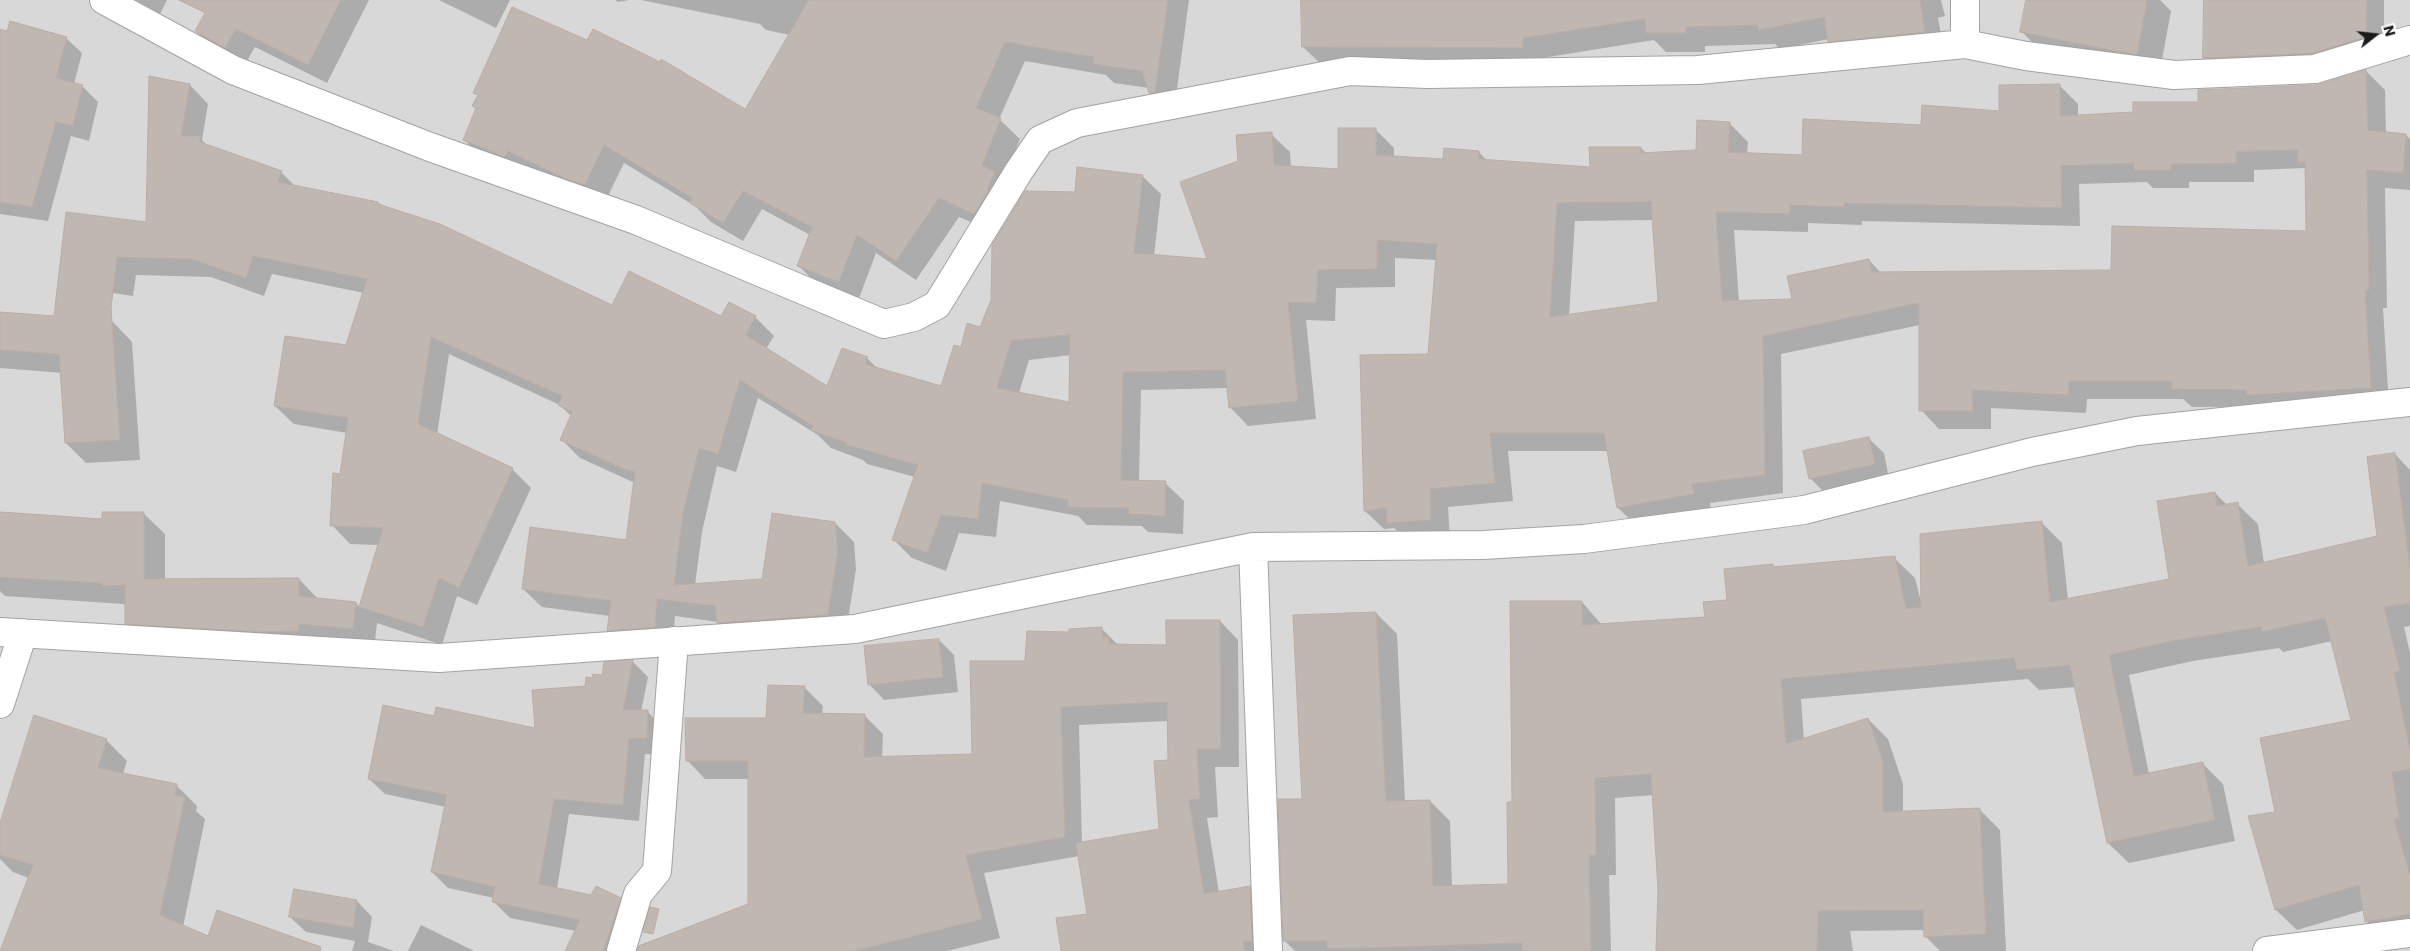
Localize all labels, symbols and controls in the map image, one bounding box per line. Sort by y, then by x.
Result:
north arrow [2350,10,2400,60]
text: N [2378,23,2400,39]

